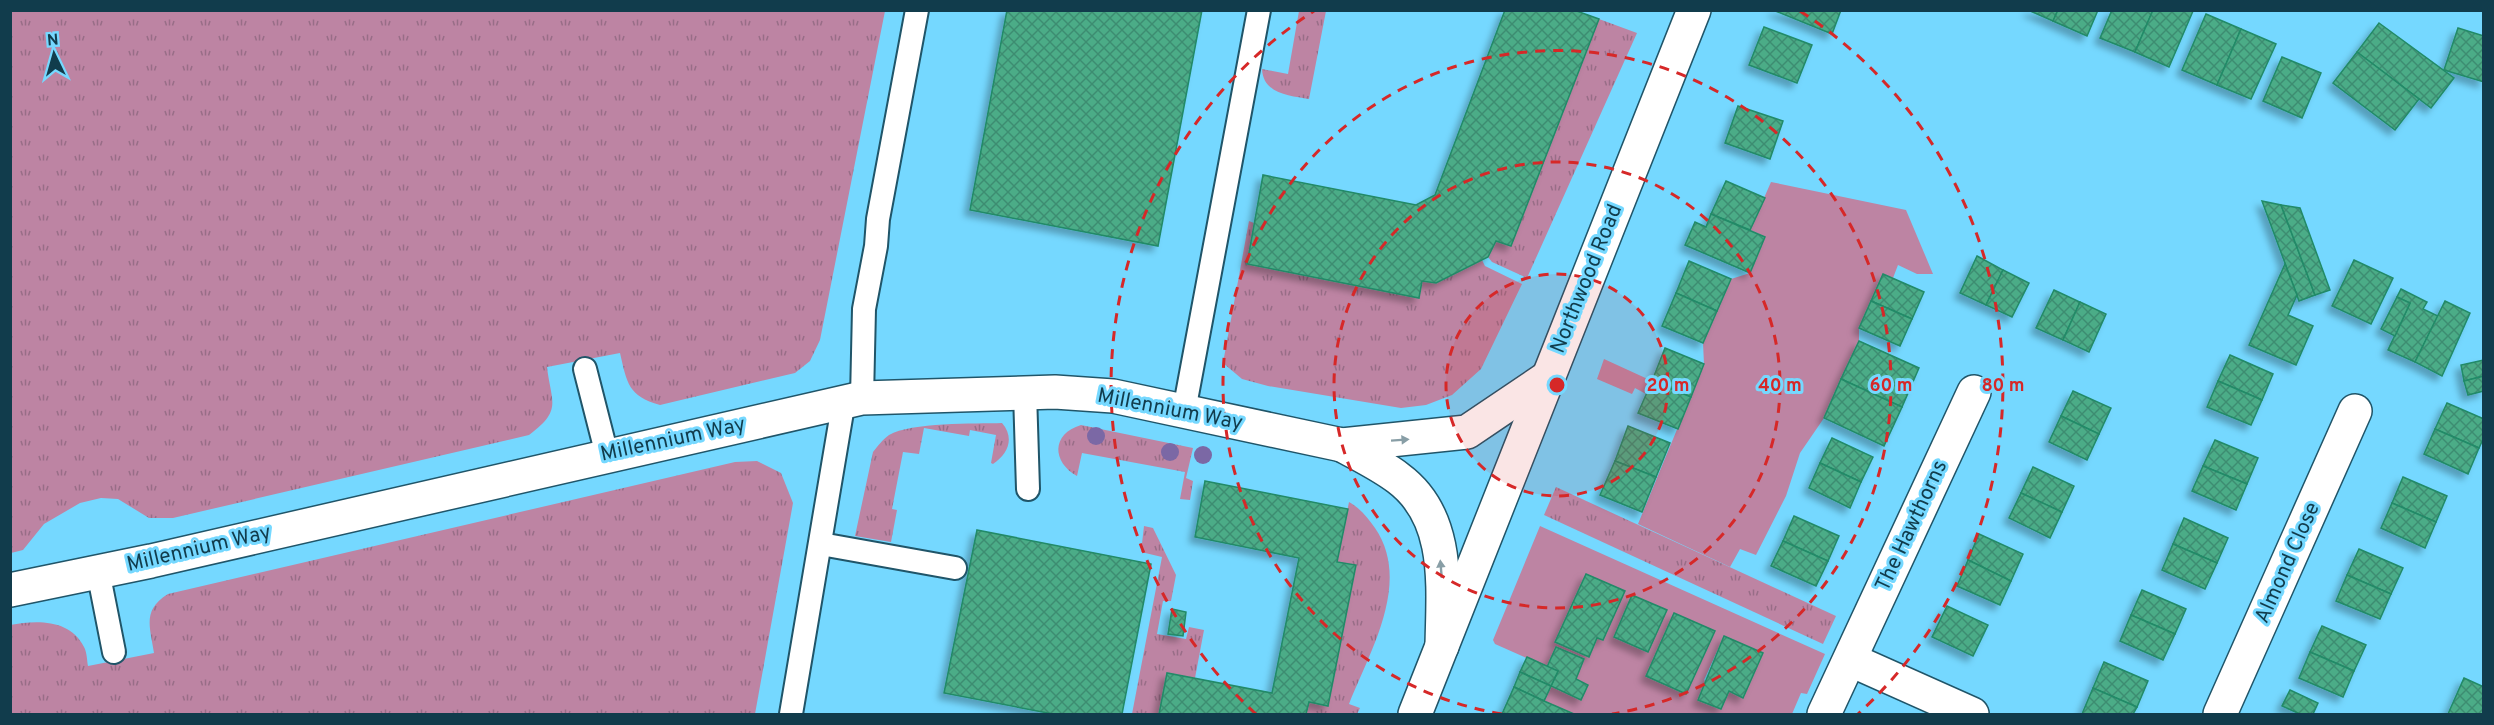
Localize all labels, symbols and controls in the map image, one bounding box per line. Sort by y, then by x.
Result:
north arrow [24,24,84,84]
text: N [46,31,59,52]
street label: Northwood Road [1545,201,1629,357]
centre of rings [1547,375,1567,395]
text: 20 m [1646,375,1690,398]
text: 40 m [1758,375,1802,398]
text: 60 m [1869,375,1913,398]
text: 80 m [1981,375,2025,398]
street label: Millennium Way [1095,383,1245,437]
street label: Millennium Way [598,411,748,469]
one-way arrow [1391,435,1410,444]
street label: The Hawthorns [1870,456,1954,596]
street label: Almond Close [2249,498,2327,628]
street label: Millennium Way [124,519,274,579]
one-way arrow [1436,559,1445,578]

